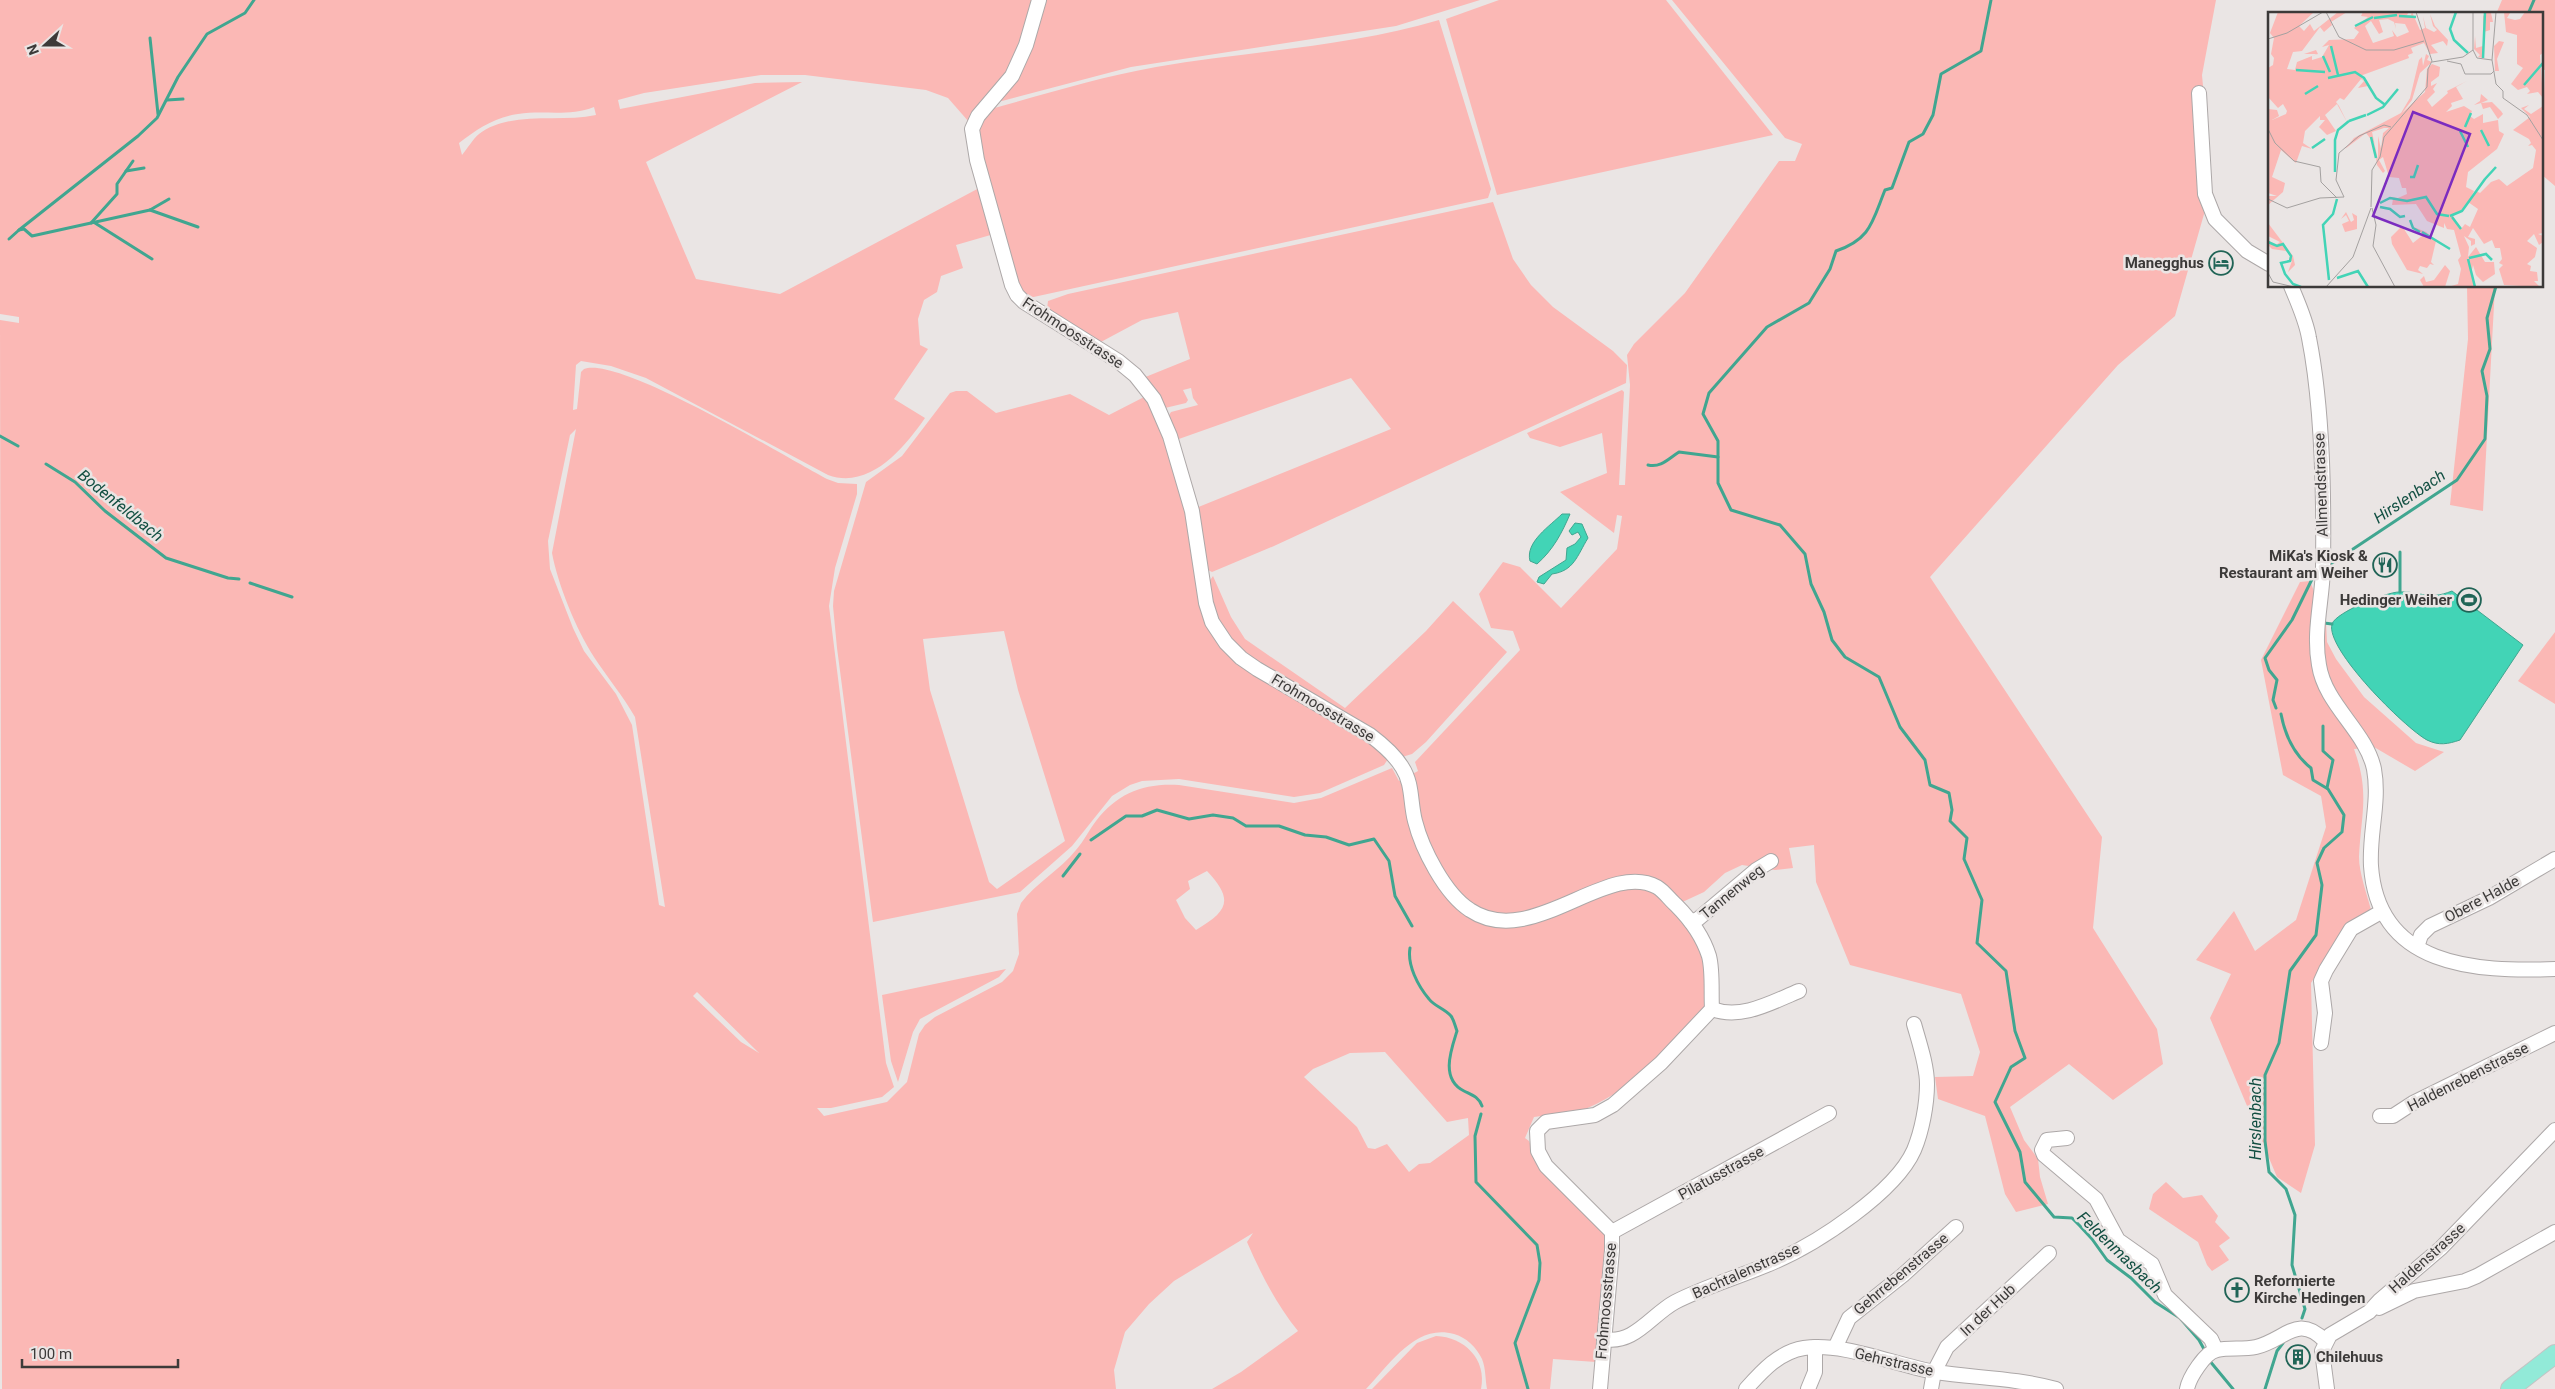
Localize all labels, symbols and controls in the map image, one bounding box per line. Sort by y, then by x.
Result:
inset map [2268,12,2542,288]
north arrow [20,20,70,70]
text: N [24,42,42,57]
hotel icon: Manegghus [2208,250,2234,276]
place label: Manegghus [2125,254,2204,272]
street label: Frohmoosstrasse [1019,294,1127,372]
street label: Allmendstrasse [2310,433,2332,537]
water label: Bodenfeldbach [74,465,167,545]
water label: Hirslenbach [2370,465,2449,527]
place label: MiKa's Kiosk & Restaurant am Weiher [2219,547,2369,582]
restaurant icon: MiKa's Kiosk & Restaurant am Weiher [2372,552,2398,578]
sports icon: Hedinger Weiher [2456,587,2482,613]
place label: Hedinger Weiher [2340,591,2453,609]
street label: Frohmoosstrasse [1268,670,1378,746]
street label: Tannenweg [1697,861,1767,923]
street label: Obere Halde [2441,872,2523,926]
street label: Haldenrebenstrasse [2404,1039,2532,1115]
water label: Hirslenbach [2246,1078,2265,1160]
street label: Pilatusstrasse [1675,1142,1767,1204]
water label: Feldenmasbach [2074,1207,2166,1297]
street label: Haldenstrasse [2385,1219,2469,1297]
street label: Gehrrebenstrasse [1850,1229,1952,1319]
street label: Bachtalenstrasse [1690,1239,1803,1303]
street label: Frohmoosstrasse [1592,1242,1620,1360]
place label: Reformierte Kirche Hedingen [2254,1272,2366,1307]
church icon: Reformierte Kirche Hedingen [2224,1277,2250,1303]
street label: In der Hub [1957,1280,2019,1340]
scale bar [22,1336,179,1368]
street label: Gehrstrasse [1853,1344,1935,1380]
building icon: Chilehuus [2285,1344,2311,1370]
text: 100 m [30,1345,72,1363]
place label: Chilehuus [2316,1348,2383,1366]

